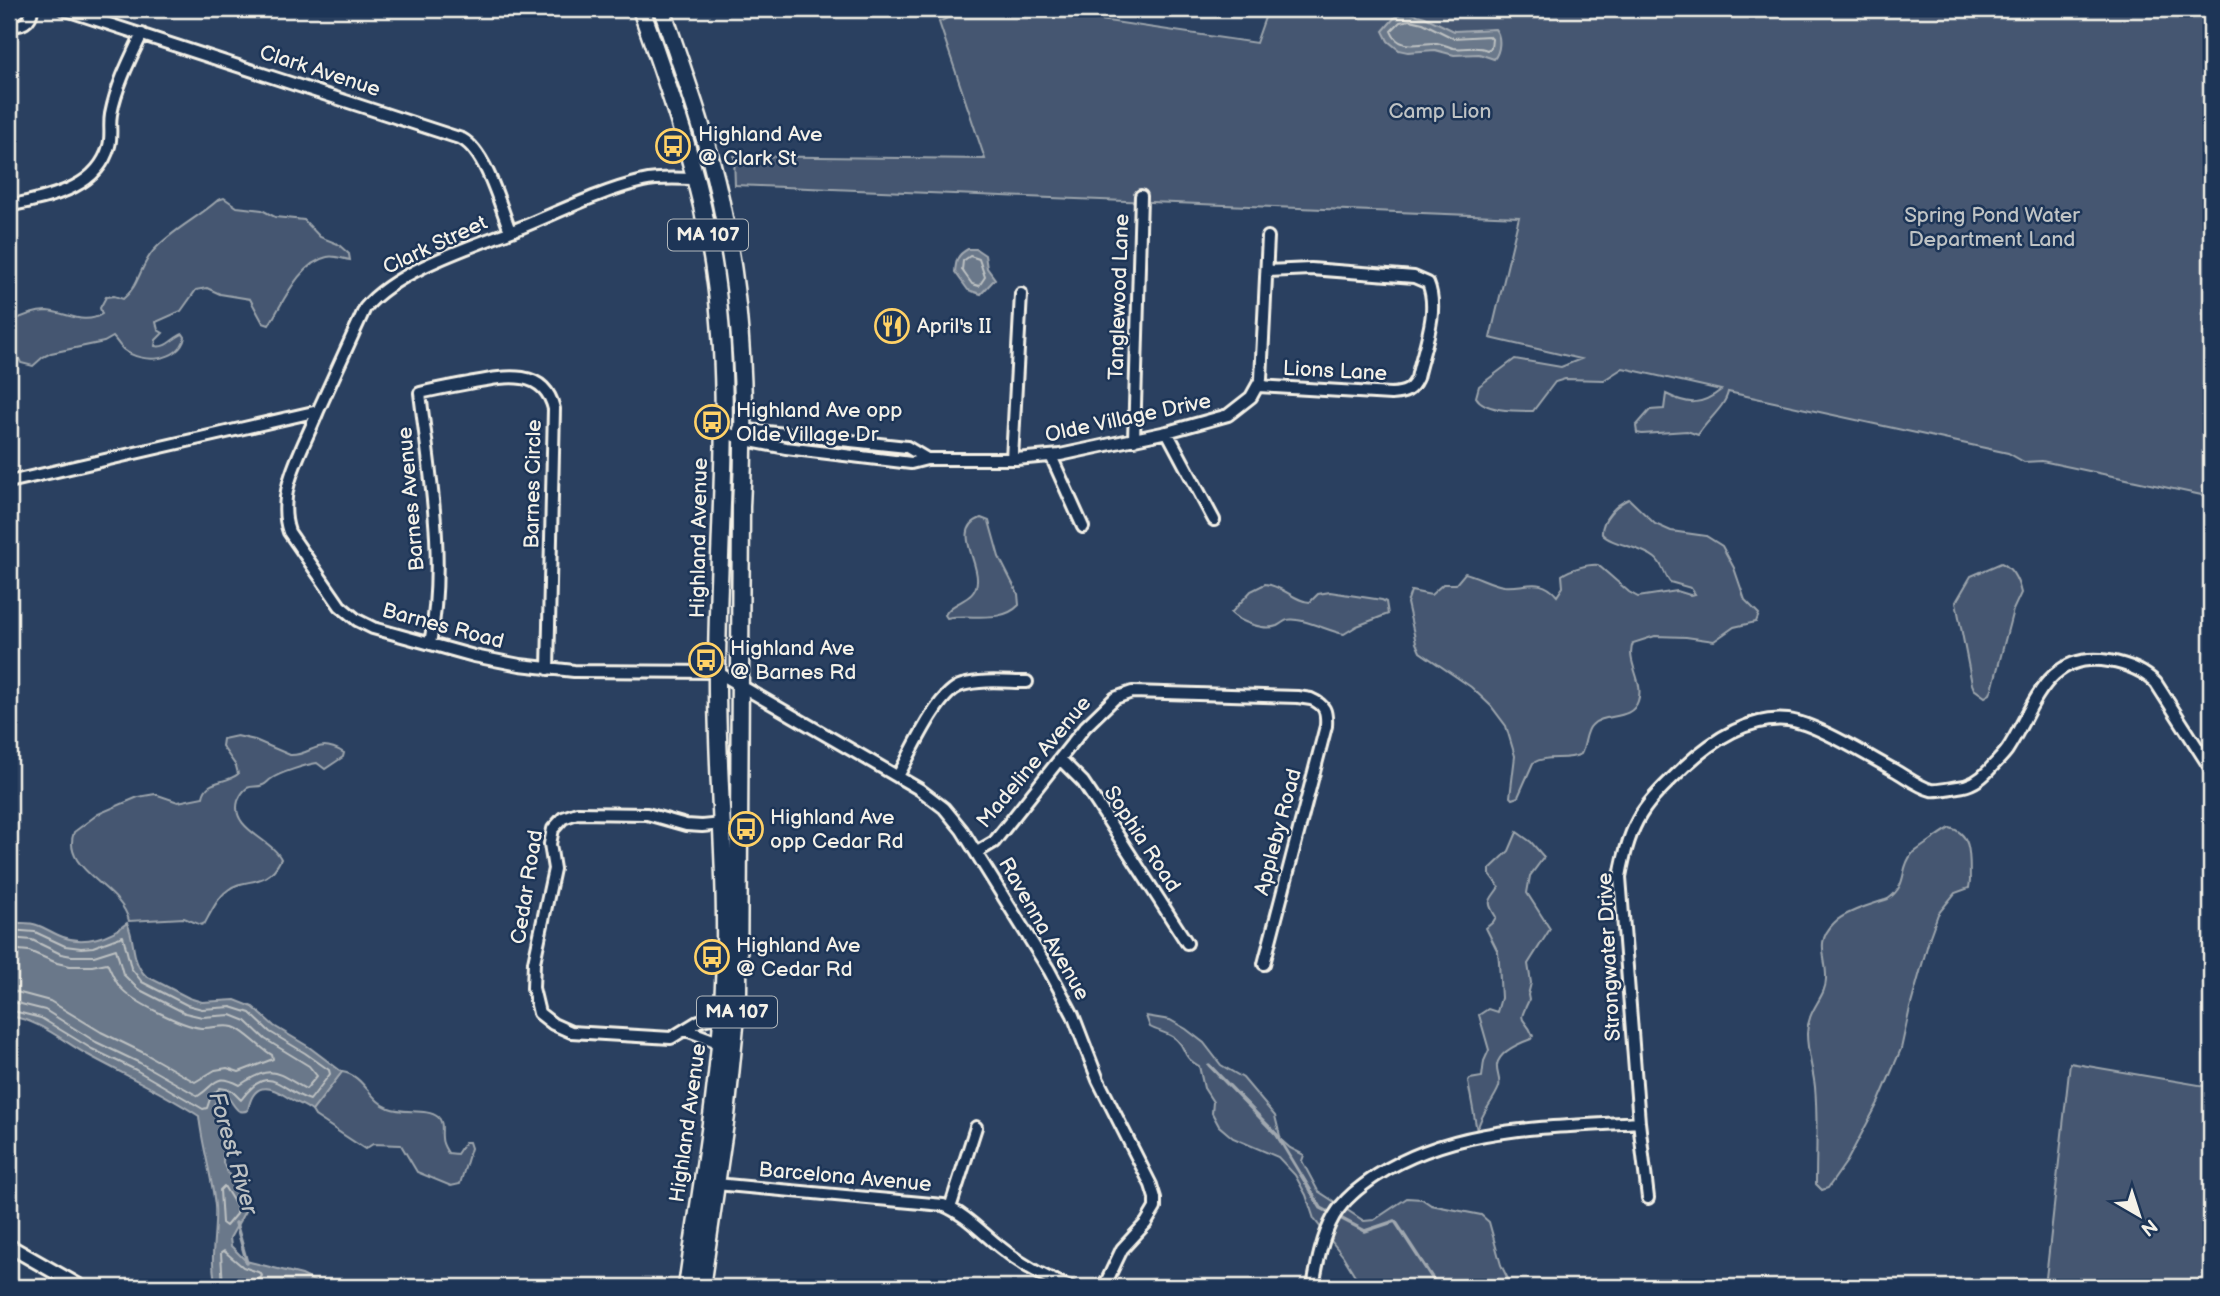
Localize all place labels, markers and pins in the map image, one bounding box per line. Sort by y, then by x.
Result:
place label: Highland Ave @ Clark St [698,122,823,171]
bus stop icon: Highland Ave @ Clark St [654,127,692,165]
restaurant icon: April's II [873,307,911,345]
place label: April's II [917,314,992,339]
place label: Highland Ave opp Olde Village Dr [736,398,903,447]
bus stop icon: Highland Ave opp Olde Village Dr [693,403,731,441]
place label: Highland Ave @ Barnes Rd [730,636,856,685]
bus stop icon: Highland Ave @ Barnes Rd [687,641,725,679]
place label: Highland Ave opp Cedar Rd [770,805,903,854]
bus stop icon: Highland Ave opp Cedar Rd [727,810,765,848]
place label: Highland Ave @ Cedar Rd [736,933,861,982]
bus stop icon: Highland Ave @ Cedar Rd [693,938,731,976]

